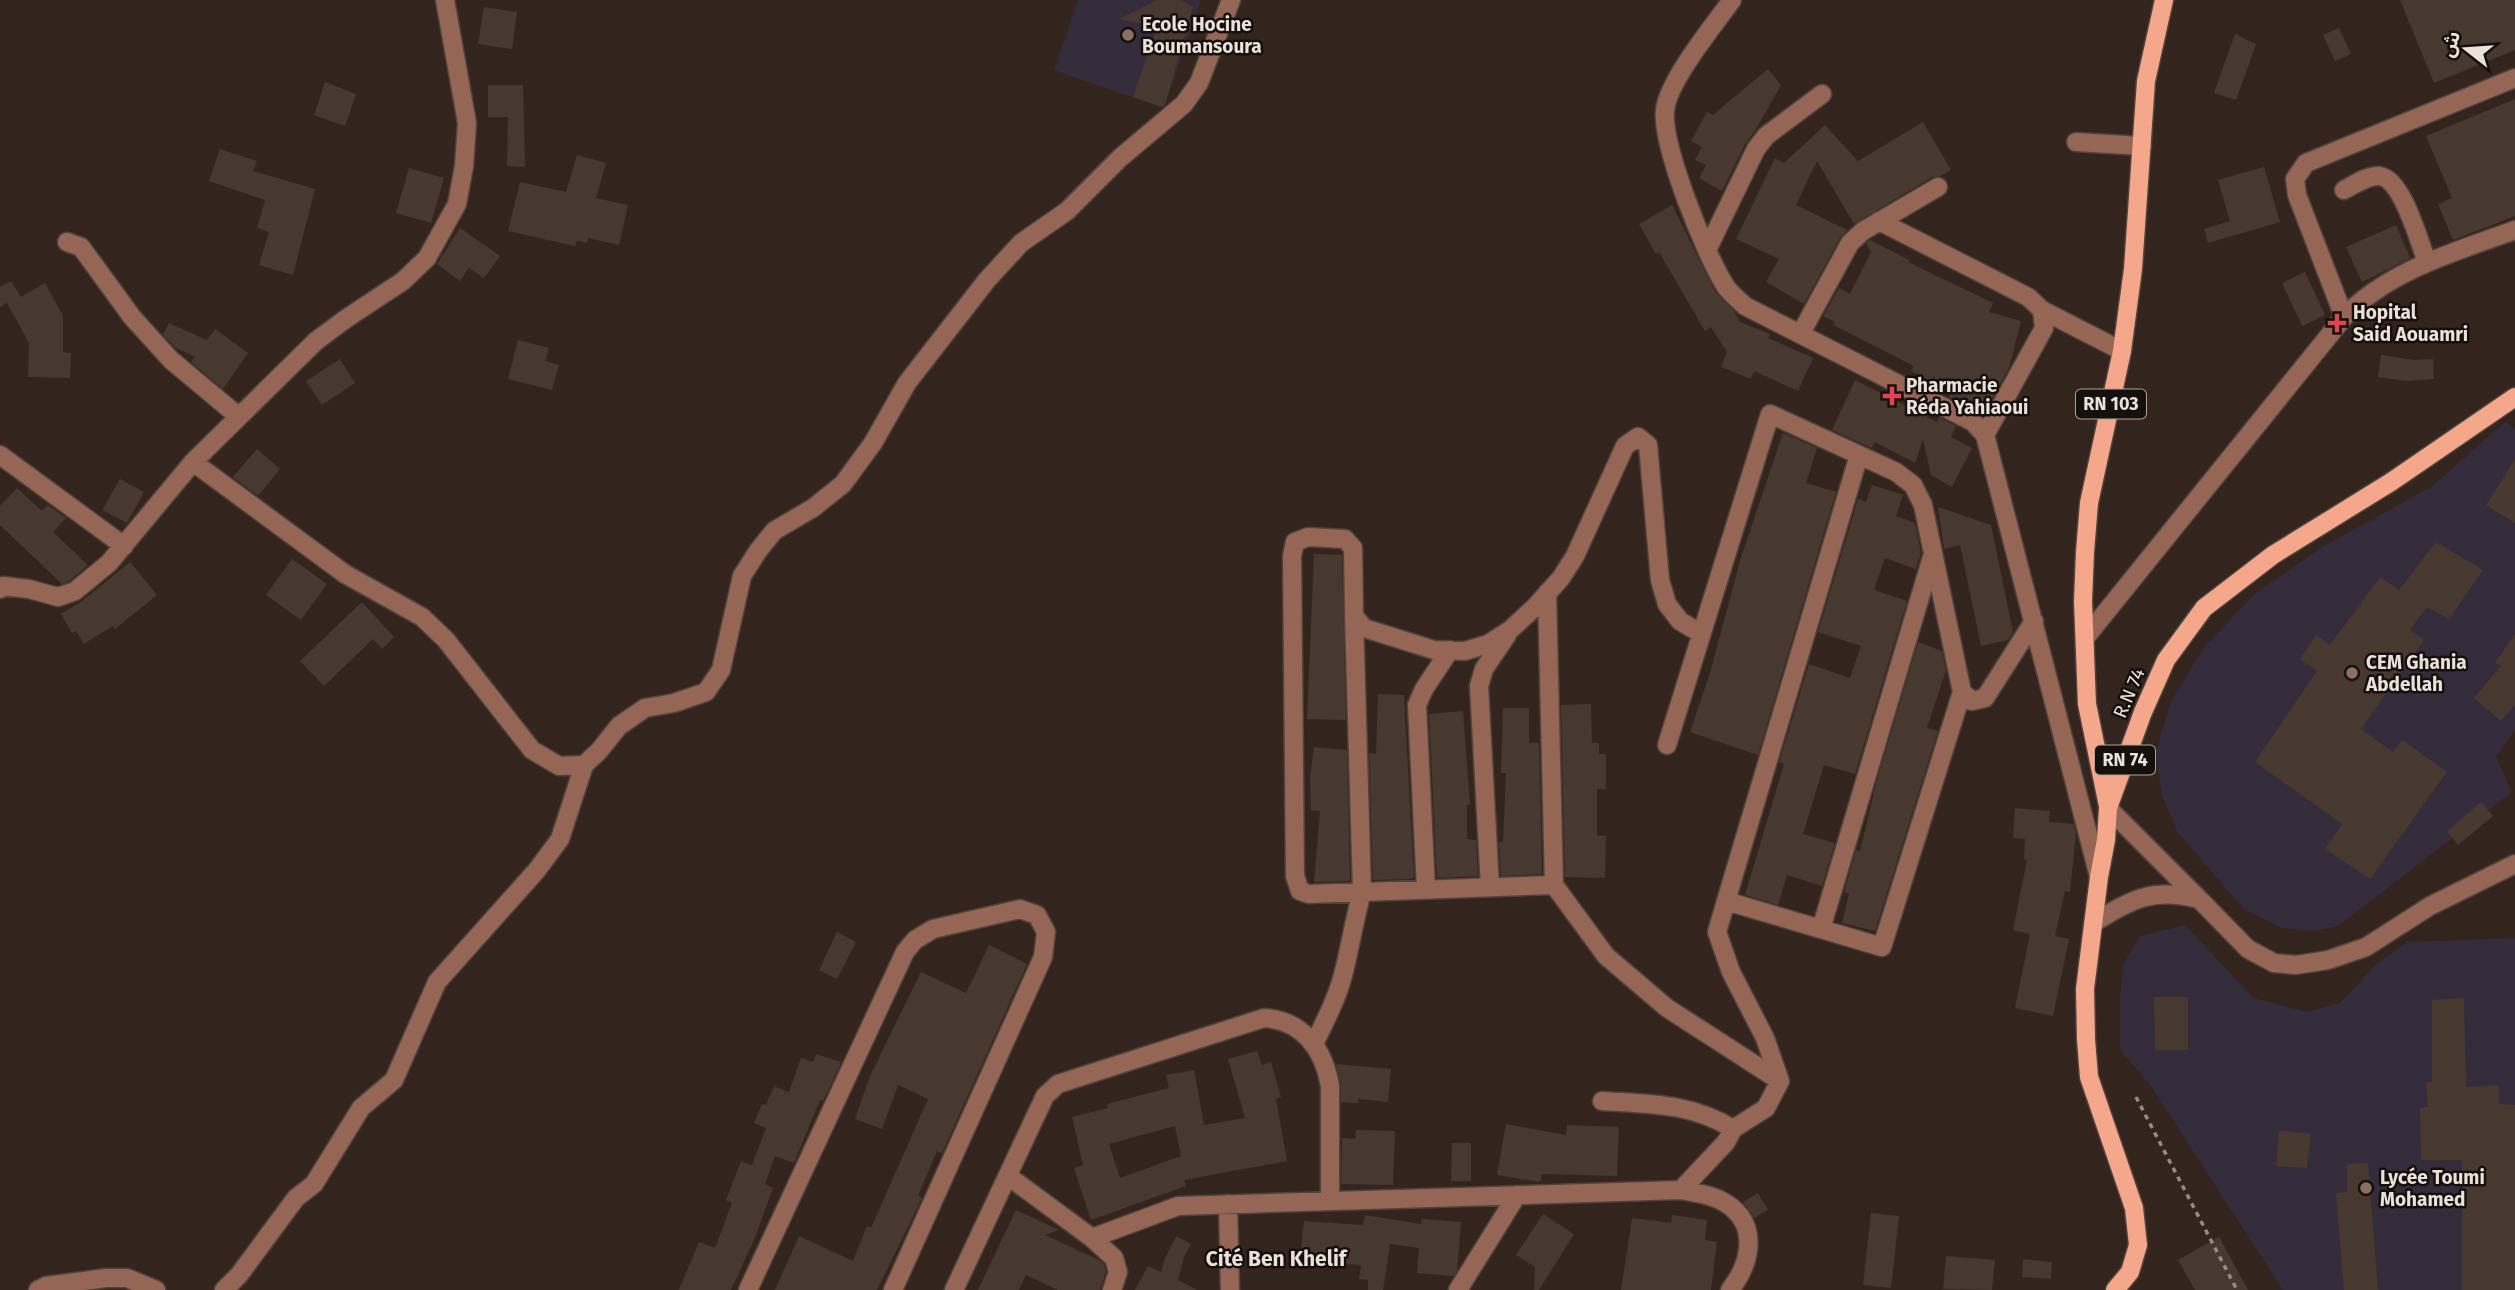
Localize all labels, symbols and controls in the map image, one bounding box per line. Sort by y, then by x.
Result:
place label: Ecole Hocine Boumansoura [1142,13,1262,58]
north arrow [2431,14,2501,84]
marker: Ecole Hocine Boumansoura [1120,27,1136,43]
text: ش [2435,28,2465,60]
place label: Hopital Said Aouamri [2353,301,2468,346]
marker: Hopital Said Aouamri [2327,313,2347,333]
place label: Pharmacie Réda Yahiaoui [1906,374,2028,419]
marker: Pharmacie Réda Yahiaoui [1884,388,1900,404]
road number: RN 103 [2076,390,2146,418]
place label: CEM Ghania Abdellah [2365,651,2467,696]
street label: R.N 74 [2108,665,2150,721]
marker: CEM Ghania Abdellah [2344,665,2360,681]
road number: RN 74 [2095,746,2155,774]
place label: Lycée Toumi Mohamed [2380,1166,2485,1211]
marker: Lycée Toumi Mohamed [2358,1180,2374,1196]
district label: Cité Ben Khelif [1206,1246,1349,1272]

